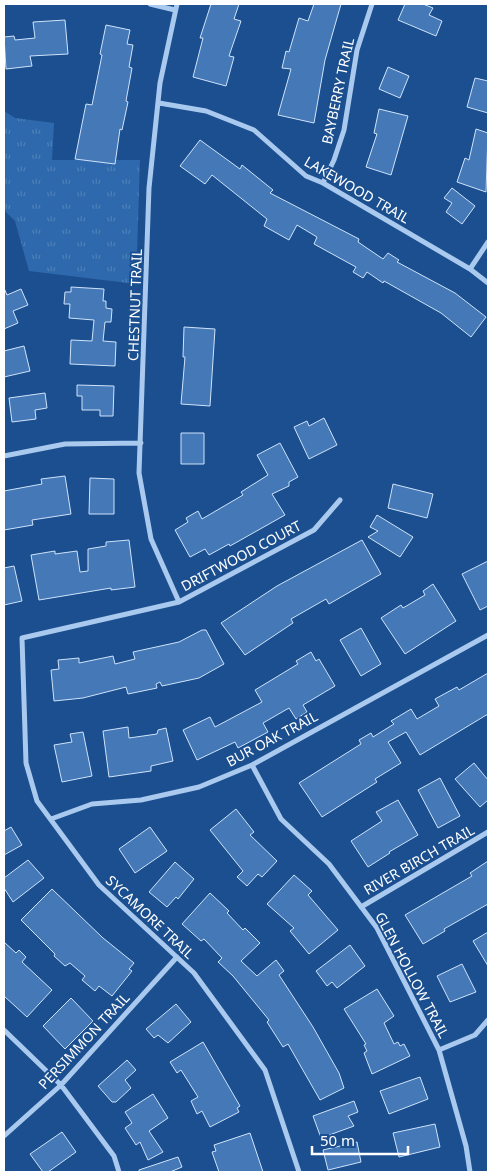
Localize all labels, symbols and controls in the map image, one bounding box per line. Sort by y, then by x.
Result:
street label: BAYBERRY TRAIL [317,36,358,146]
street label: LAKEWOOD TRAIL [301,152,413,228]
street label: CHESTNUT TRAIL [123,249,146,361]
street label: DRIFTWOOD COURT [177,516,304,595]
street label: BUR OAK TRAIL [223,706,321,771]
street label: RIVER BIRCH TRAIL [360,820,478,899]
street label: SYCAMORE TRAIL [102,871,199,963]
street label: GLEN HOLLOW TRAIL [371,908,454,1041]
street label: PERSIMMON TRAIL [34,988,133,1093]
scale bar [312,1124,408,1156]
text: 50 m [320,1130,355,1150]

